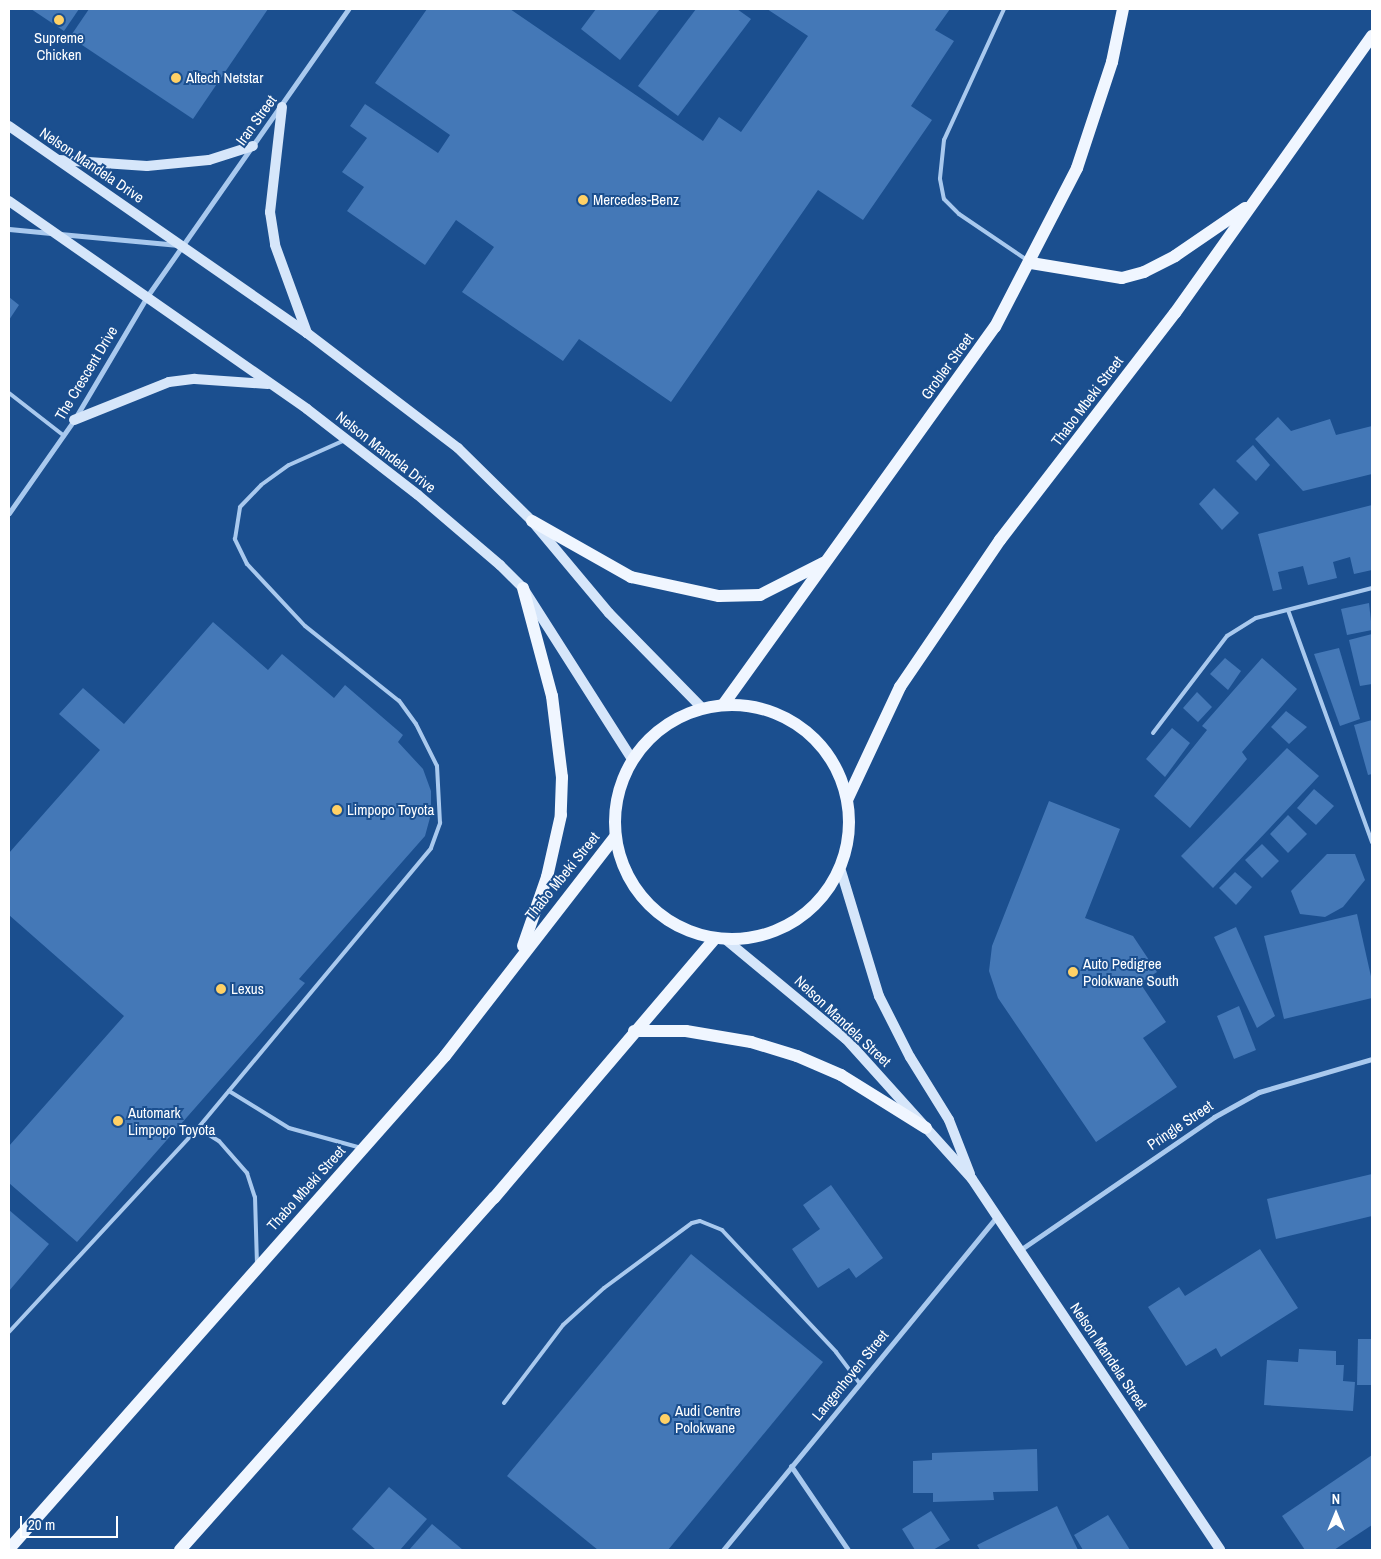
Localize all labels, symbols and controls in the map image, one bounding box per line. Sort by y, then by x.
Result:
marker: Supreme Chicken [53,14,65,26]
place label: Supreme Chicken [34,28,84,63]
place label: Altech Netstar [186,69,263,87]
marker: Altech Netstar [170,72,182,84]
street label: Iran Street [232,91,280,149]
street label: Nelson Mandela Drive [37,124,147,206]
place label: Mercedes-Benz [593,191,679,209]
marker: Mercedes-Benz [577,194,589,206]
street label: The Crescent Drive [51,323,121,423]
street label: Grobler Street [917,329,977,403]
street label: Thabo Mbeki Street [1047,352,1127,450]
street label: Nelson Mandela Drive [333,407,439,497]
place label: Limpopo Toyota [347,801,435,819]
marker: Limpopo Toyota [331,804,343,816]
street label: Thabo Mbeki Street [521,828,603,924]
place label: Auto Pedigree Polokwane South [1083,954,1179,989]
marker: Auto Pedigree Polokwane South [1067,966,1079,978]
street label: Nelson Mandela Street [791,972,895,1070]
place label: Lexus [231,980,264,998]
marker: Lexus [215,983,227,995]
street label: Pringle Street [1144,1097,1216,1153]
place label: Automark Limpopo Toyota [128,1103,216,1138]
marker: Automark Limpopo Toyota [112,1115,124,1127]
street label: Thabo Mbeki Street [263,1142,349,1234]
street label: Nelson Mandela Street [1067,1299,1151,1413]
street label: Langenhoven Street [808,1326,892,1424]
place label: Audi Centre Polokwane [675,1401,741,1436]
marker: Audi Centre Polokwane [659,1413,671,1425]
north arrow [1311,1489,1361,1539]
text: N [1332,1490,1340,1508]
scale bar [22,1506,120,1538]
text: 20 m [28,1514,55,1535]

